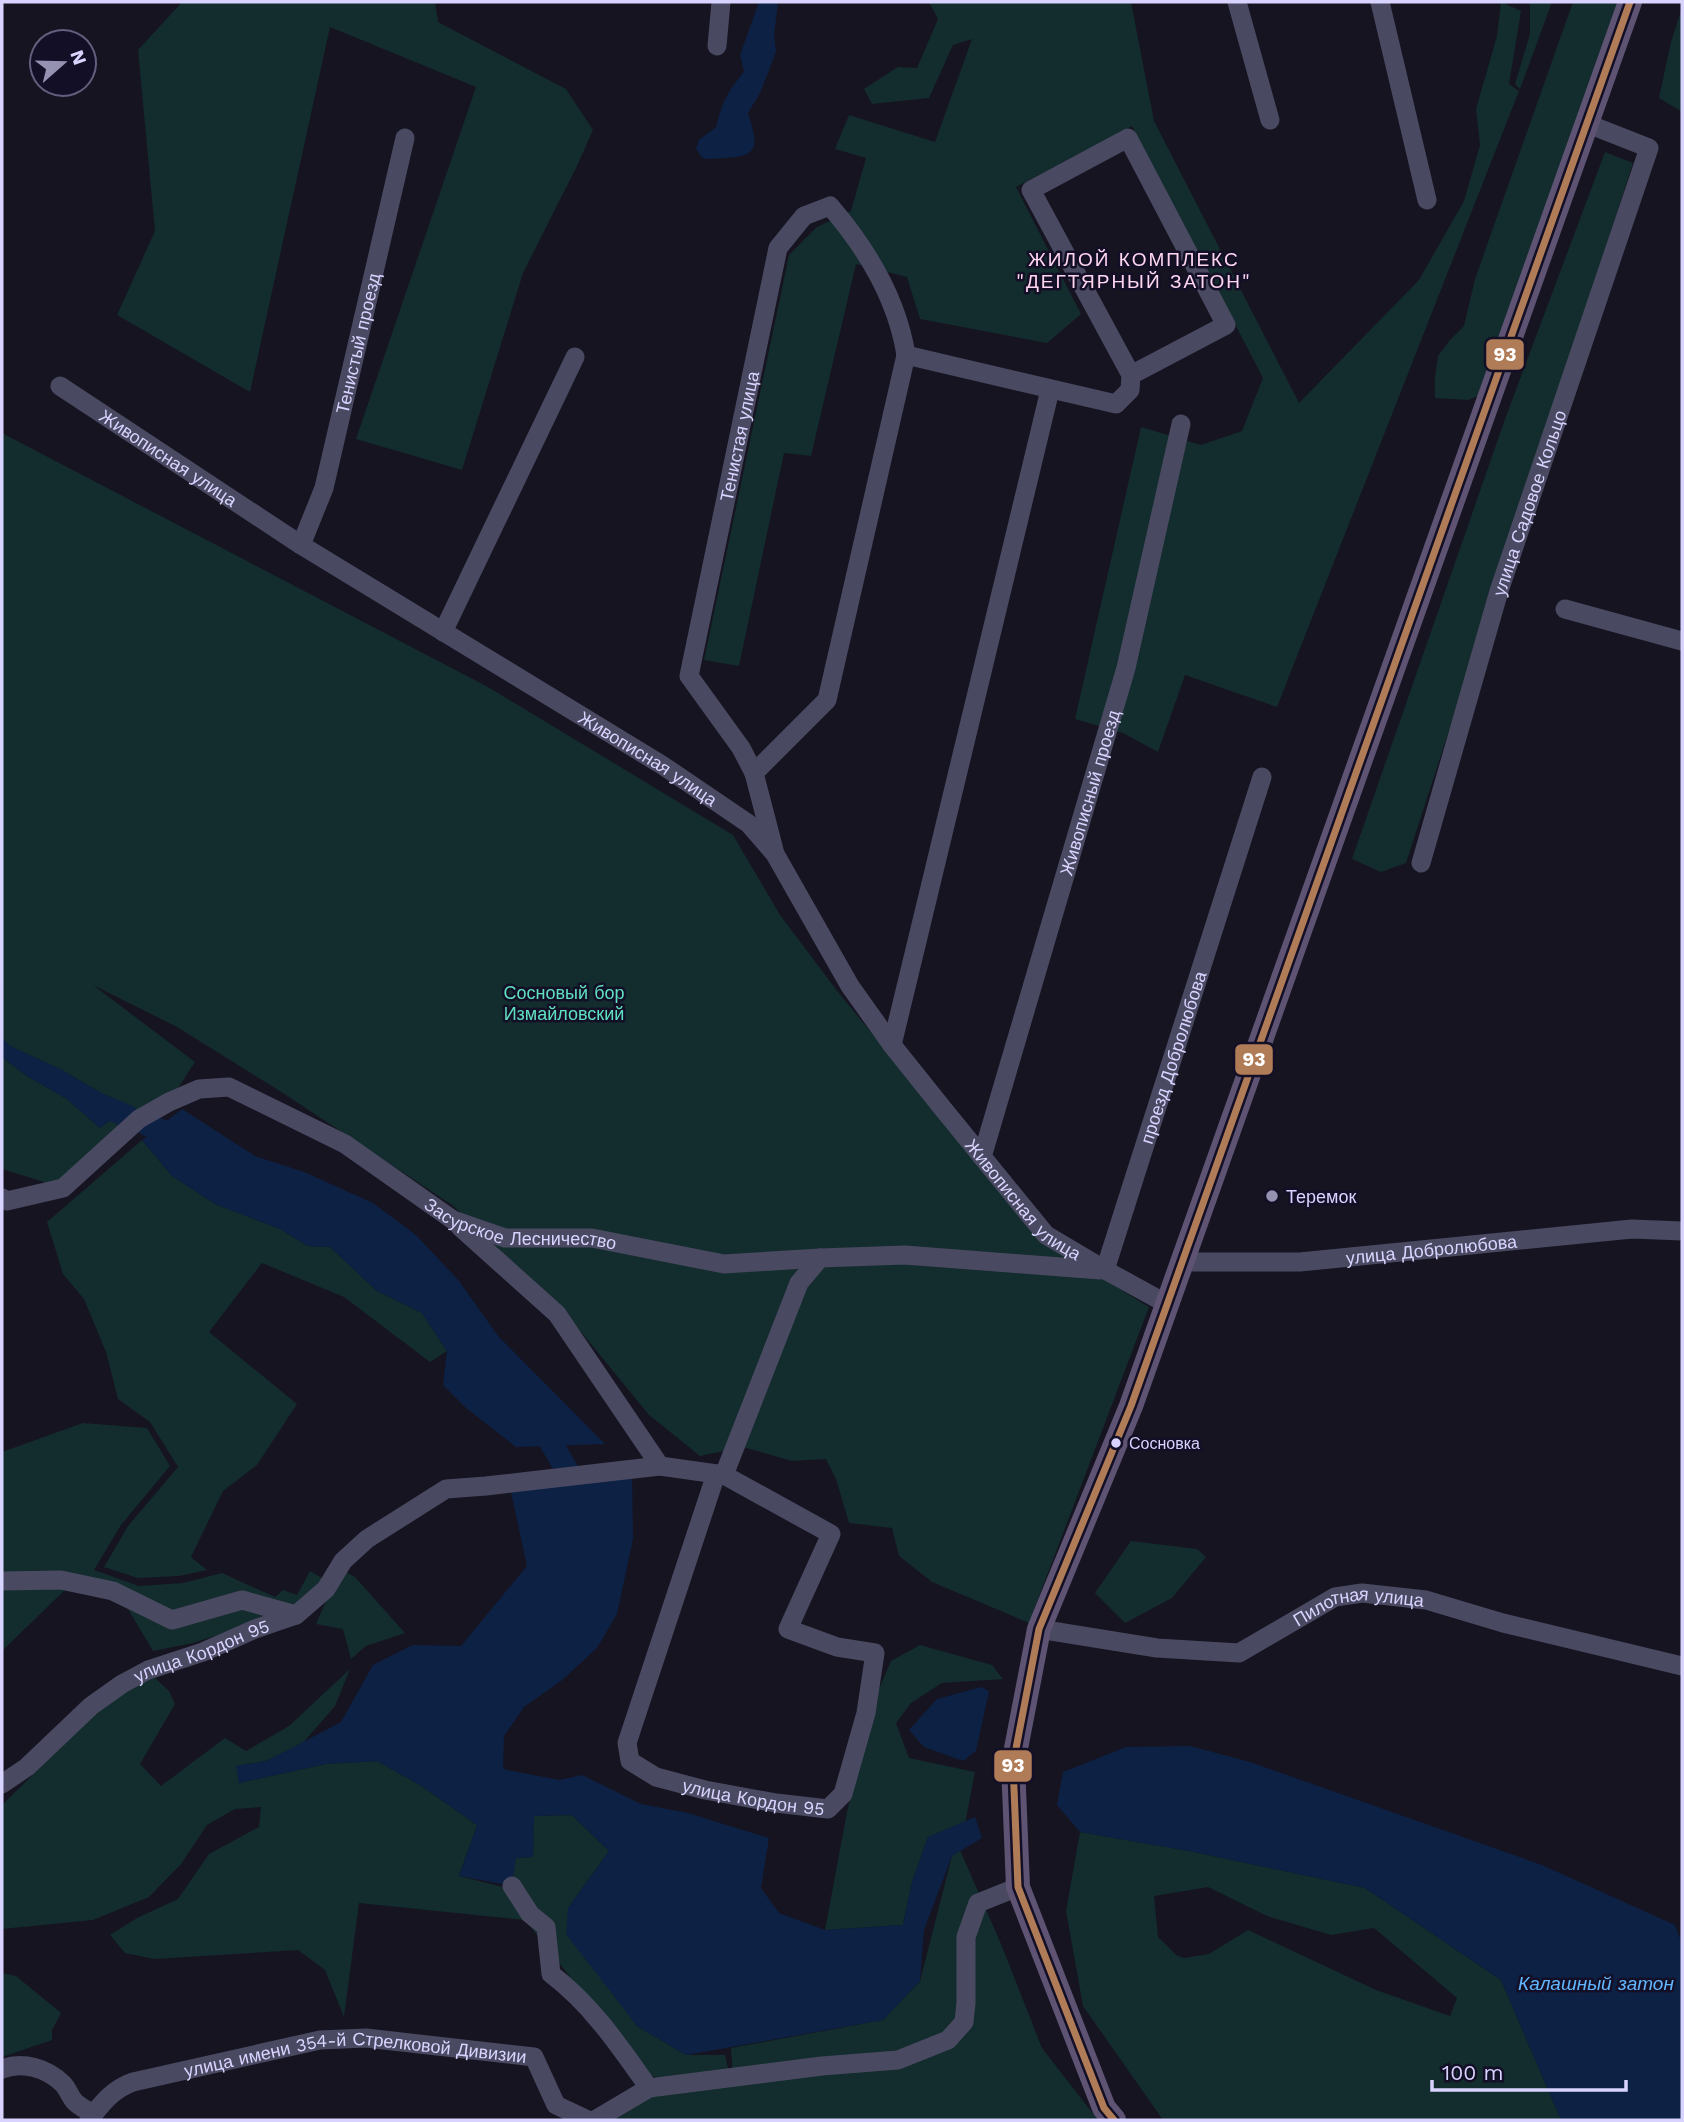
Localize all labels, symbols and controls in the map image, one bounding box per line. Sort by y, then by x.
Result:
north arrow [28,28,98,98]
text: N [65,47,92,68]
district label: ЖИЛОЙ КОМПЛЕКС "ДЕГТЯРНЫЙ ЗАТОН" [1016,248,1252,293]
street label: Тенистый проезд [331,270,384,416]
line badge: 93 [1485,338,1525,371]
text: 93 [1494,343,1516,366]
street label: Тенистая улица [715,368,763,503]
street label: Живописная улица [96,405,242,511]
street label: улица Садовое Кольцо [1488,407,1570,598]
street label: Живописная улица [575,706,722,811]
street label: Живописный проезд [1055,707,1124,878]
street label: проезд Добролюбова [1135,967,1210,1146]
park label: Сосновый бор Измайловский [504,982,625,1024]
line badge: 93 [1234,1043,1274,1076]
text: 93 [1243,1048,1265,1071]
street label: Живописная улица [961,1134,1086,1264]
place label: Теремок [1286,1186,1356,1207]
marker: Теремок [1264,1188,1280,1204]
street label: Засурское Лесничество [421,1193,618,1253]
street label: улица Добролюбова [1345,1230,1519,1268]
place label: Сосновка [1129,1434,1200,1453]
marker: Сосновка [1109,1436,1123,1450]
street label: Пилотная улица [1289,1582,1426,1630]
street label: улица Кордон 95 [130,1615,272,1686]
line badge: 93 [993,1749,1033,1783]
text: 93 [1002,1754,1024,1777]
street label: улица Кордон 95 [680,1774,826,1819]
water label: Калашный затон [1518,1972,1674,1995]
street label: улица имени 354-й Стрелковой Дивизии [182,2028,528,2081]
scale bar [1432,2048,1626,2092]
text: 100 m [1442,2060,1504,2085]

